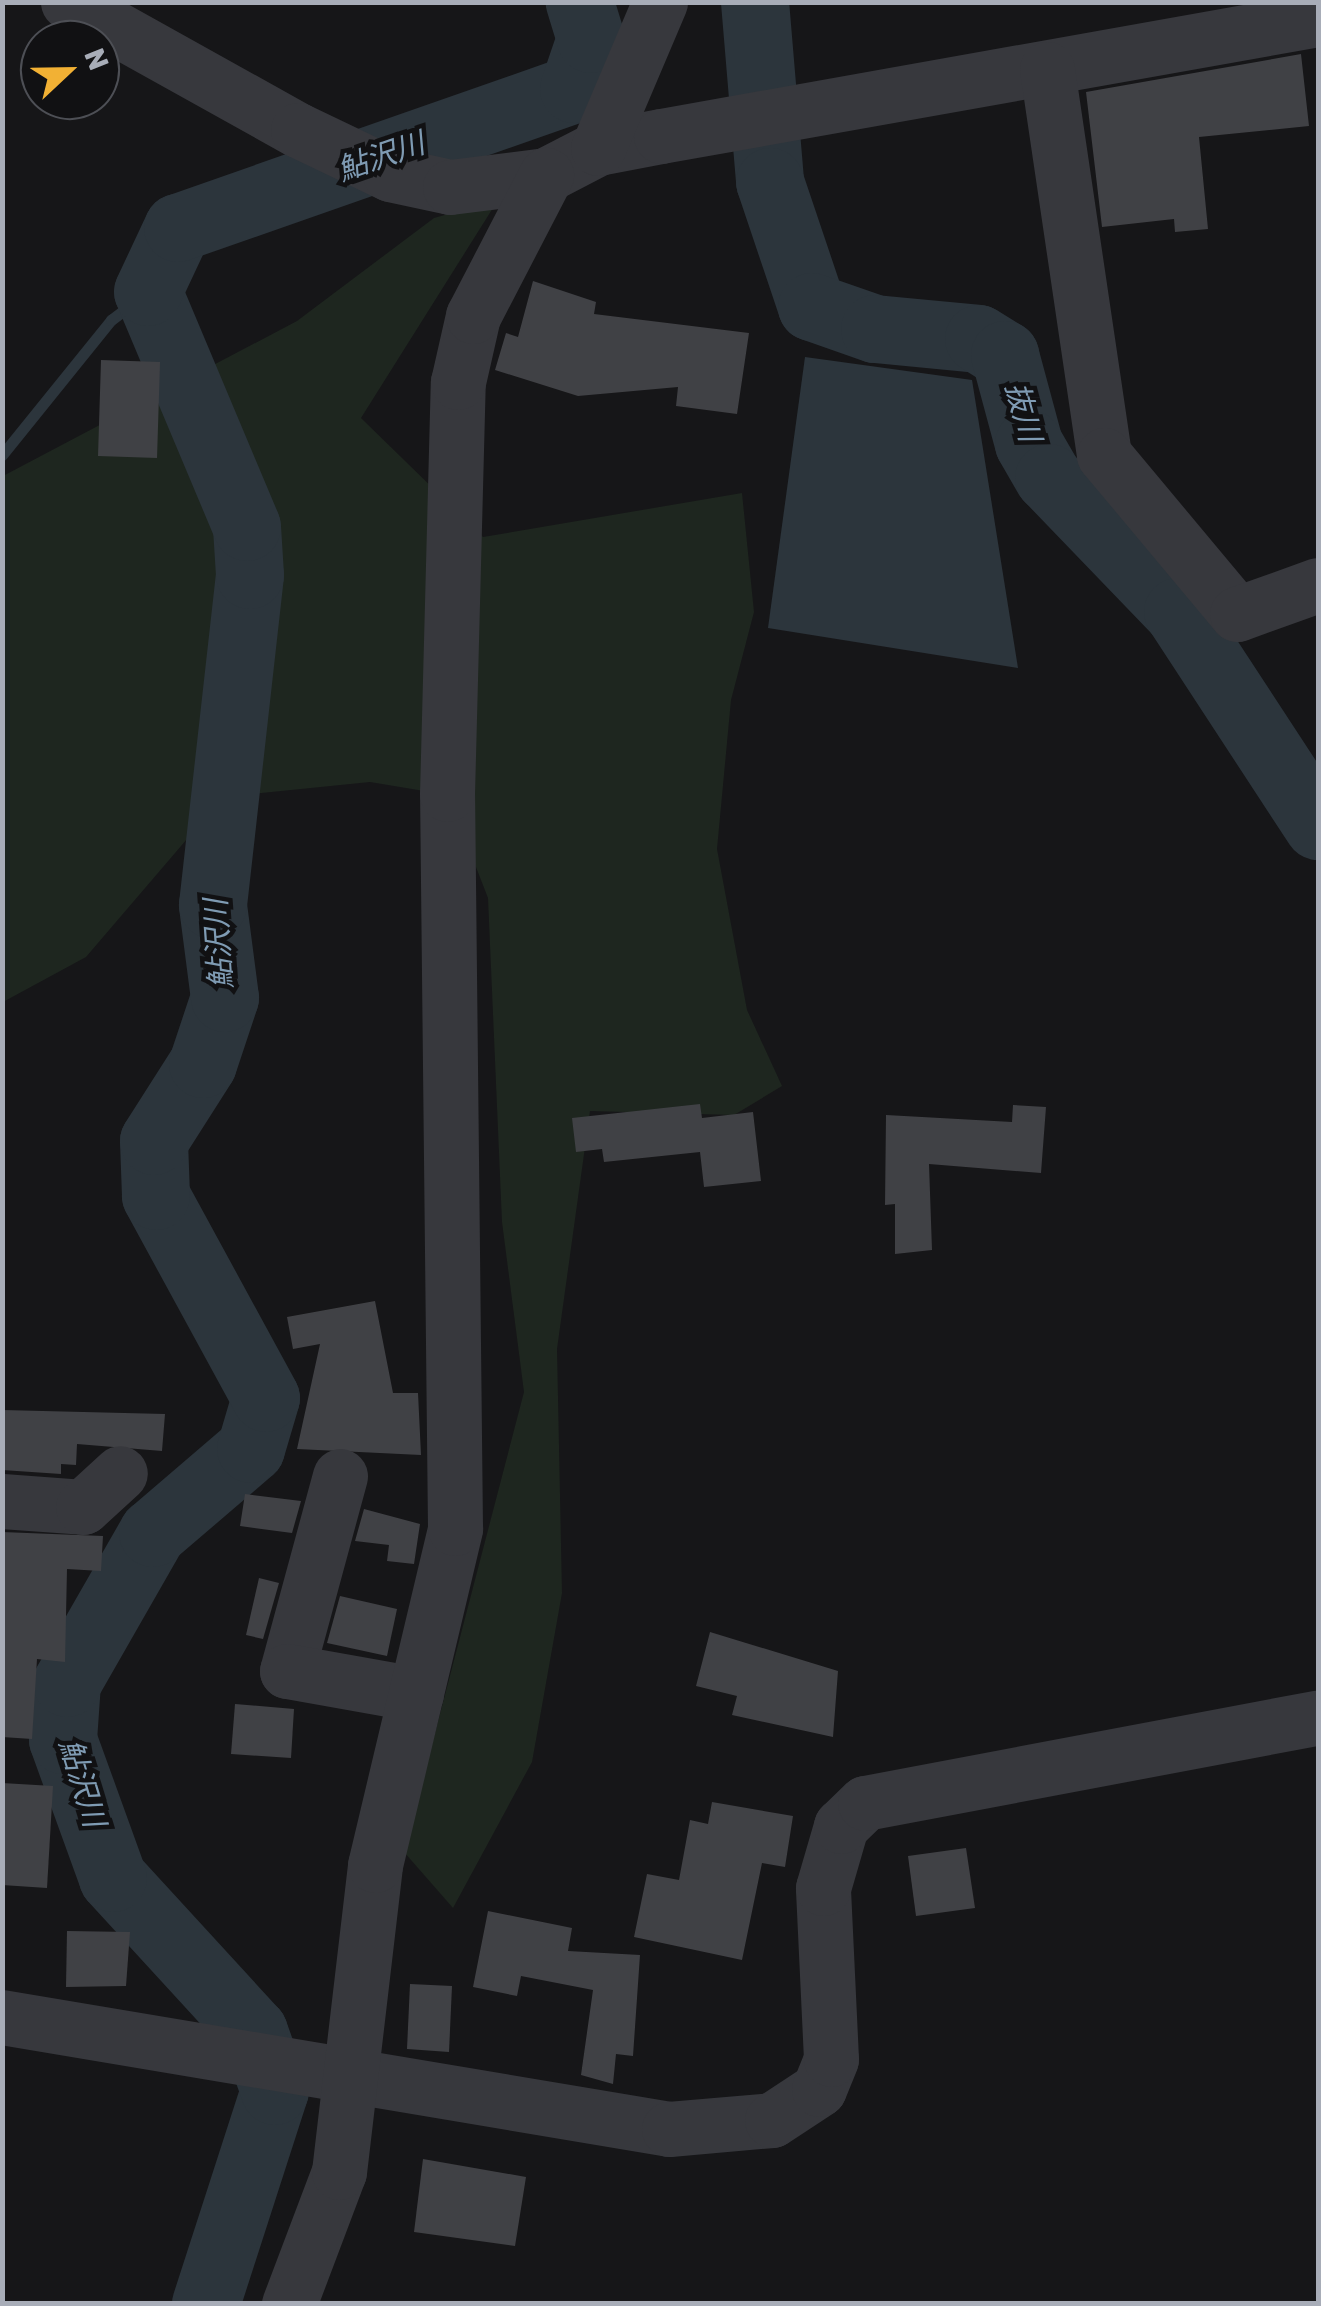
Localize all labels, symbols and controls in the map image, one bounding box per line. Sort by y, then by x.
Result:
north arrow [20,20,120,120]
text: N [77,44,115,75]
water label: 鮎沢川 [333,125,429,189]
water label: 抜川 [998,378,1048,446]
water label: 鮎沢川 [198,898,240,990]
water label: 鮎沢川 [52,1735,112,1831]

